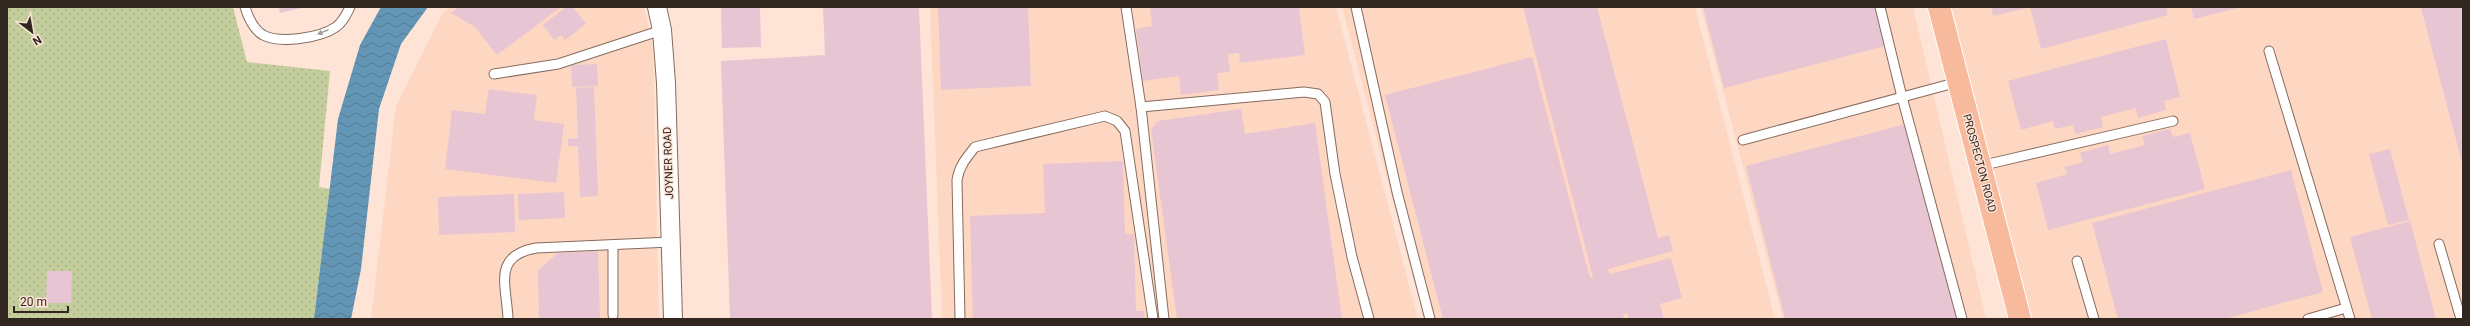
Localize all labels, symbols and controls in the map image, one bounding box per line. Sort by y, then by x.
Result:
north arrow [12,12,52,52]
one-way arrow [316,30,328,36]
text: N [30,33,44,48]
street label: PROSPECTON ROAD [1960,113,1999,214]
street label: JOYNER ROAD [661,127,676,199]
scale bar [14,288,68,314]
text: 20 m [20,295,47,309]

